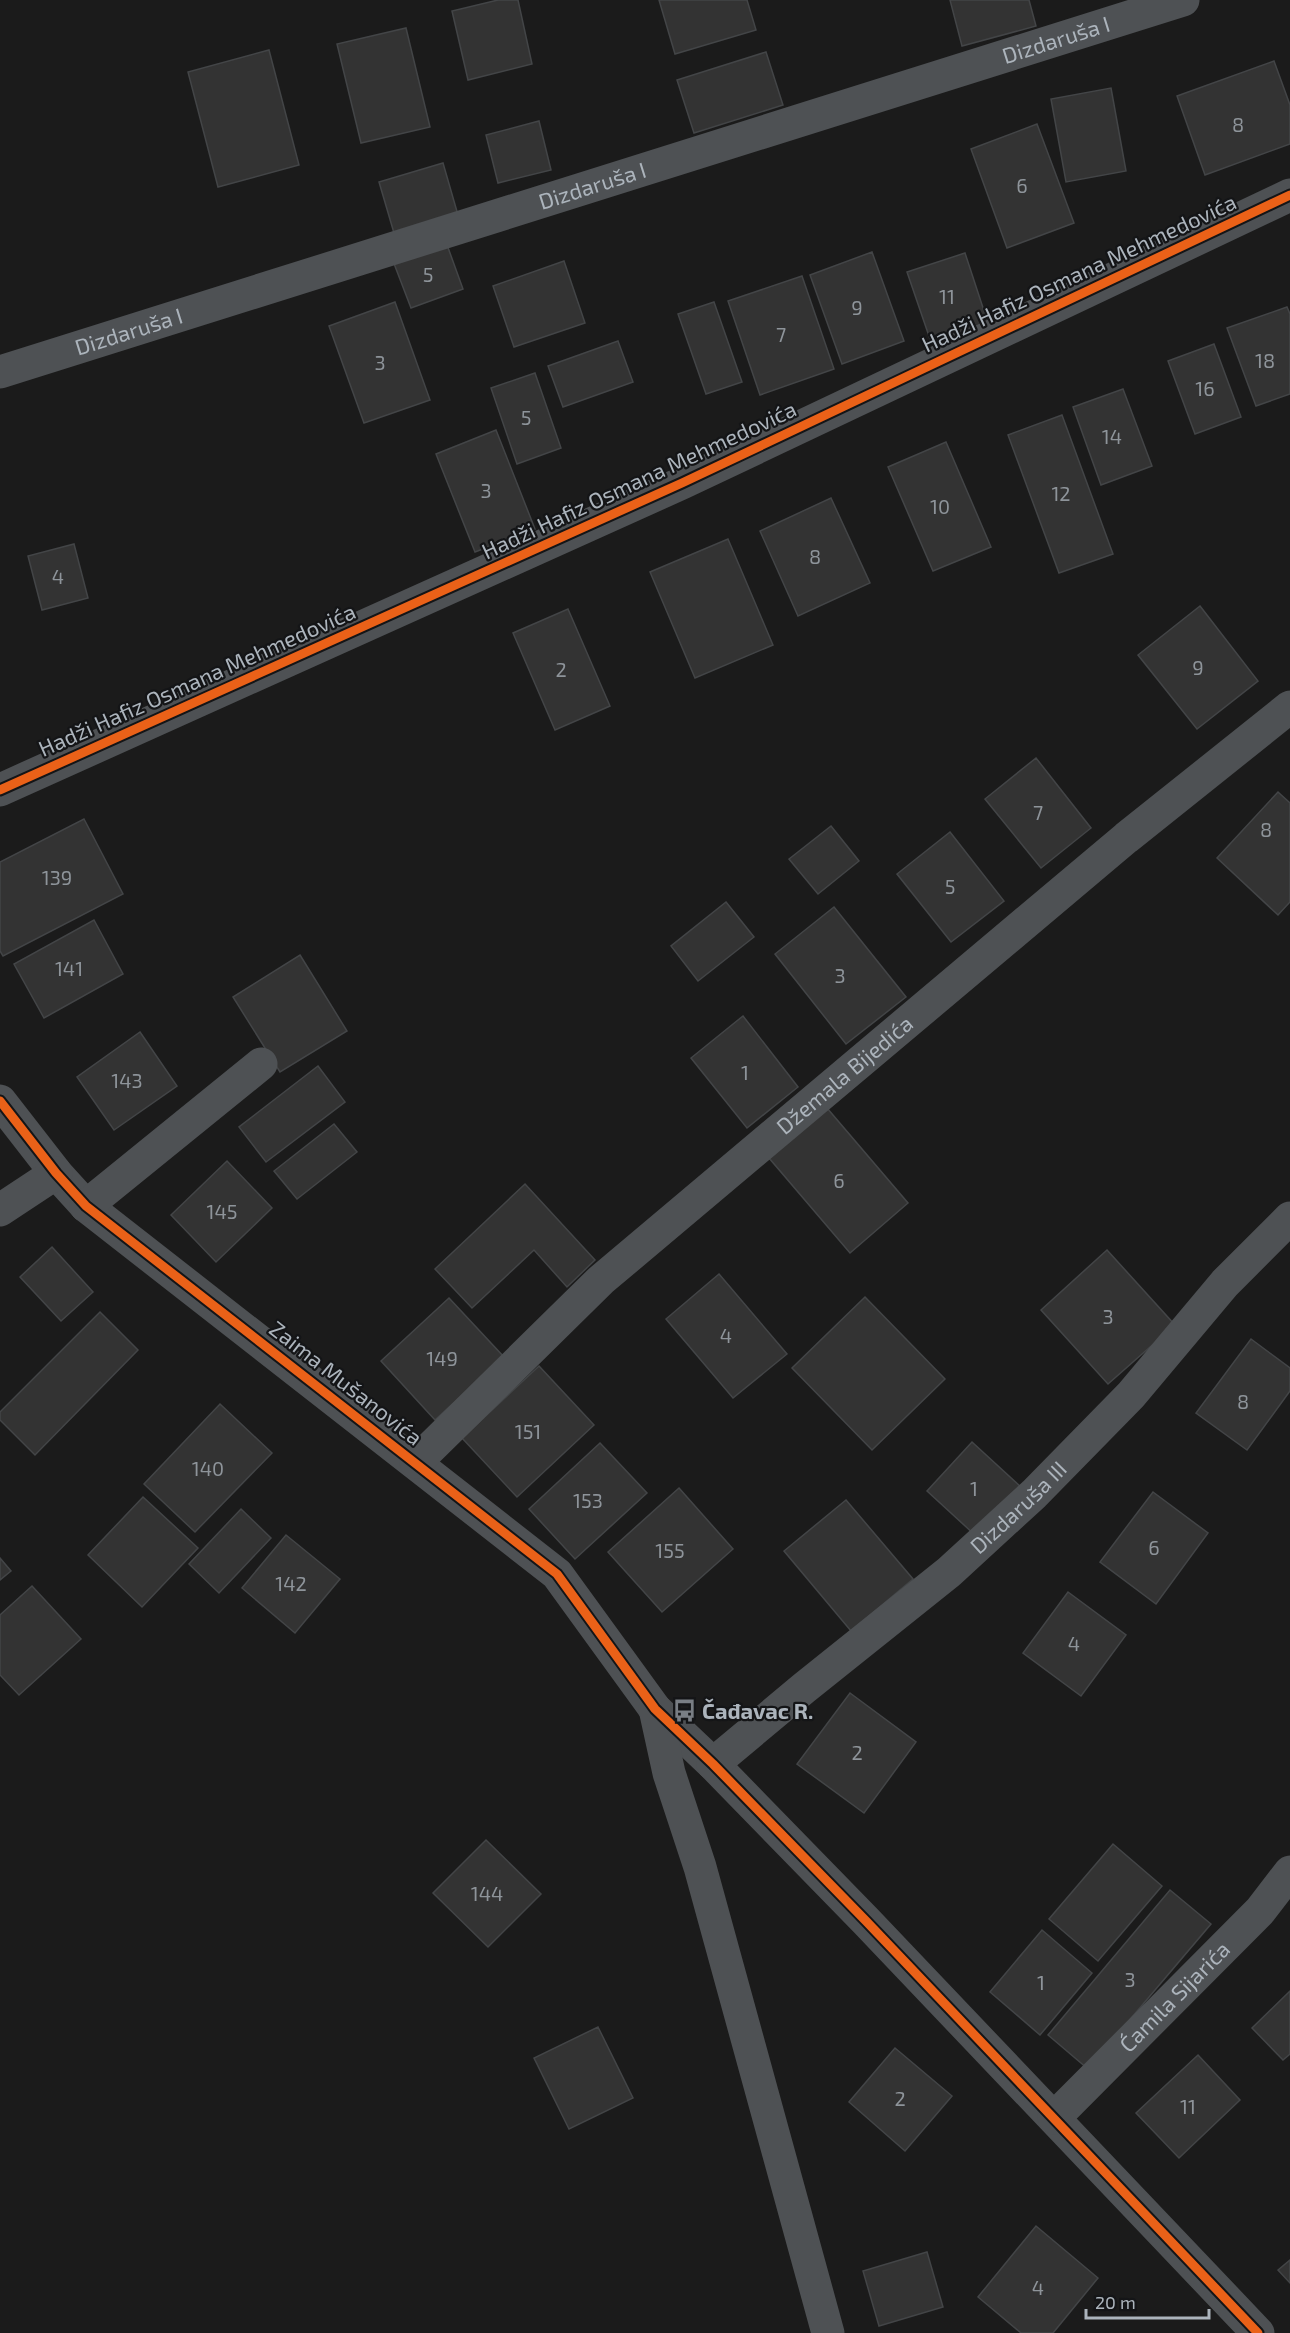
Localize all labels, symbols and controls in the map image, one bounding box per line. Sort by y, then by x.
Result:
street label: Dizdaruša I [999,10,1113,68]
house number: 8 [1232,112,1244,136]
street label: Dizdaruša I [535,156,649,214]
house number: 6 [1016,173,1028,197]
street label: Hadži Hafiz Osmana Mehmedovića [917,188,1240,357]
house number: 5 [423,262,433,286]
house number: 11 [939,284,955,308]
house number: 9 [851,295,863,319]
street label: Dizdaruša I [72,301,185,360]
house number: 7 [776,322,786,346]
house number: 18 [1255,348,1275,372]
house number: 3 [374,350,386,374]
house number: 16 [1195,376,1215,400]
street label: Hadži Hafiz Osmana Mehmedovića [477,395,800,564]
house number: 5 [521,405,531,429]
house number: 14 [1102,424,1122,448]
house number: 3 [480,478,492,502]
house number: 12 [1051,481,1071,505]
house number: 10 [930,494,950,518]
house number: 8 [809,544,821,568]
house number: 4 [52,564,64,588]
street label: Hadži Hafiz Osmana Mehmedovića [34,597,359,761]
house number: 9 [1192,655,1204,679]
house number: 2 [555,657,567,681]
house number: 7 [1033,800,1043,824]
house number: 8 [1260,817,1272,841]
house number: 139 [42,865,72,889]
house number: 5 [945,874,955,898]
house number: 141 [55,956,83,980]
house number: 3 [834,963,846,987]
street label: Džemala Bijedića [771,1009,917,1139]
house number: 1 [741,1060,749,1084]
house number: 143 [111,1068,143,1092]
house number: 6 [833,1168,845,1192]
house number: 145 [207,1199,237,1223]
house number: 3 [1102,1304,1114,1328]
street label: Zaima Mušanovića [265,1315,428,1450]
house number: 4 [720,1323,732,1347]
house number: 149 [426,1346,458,1370]
house number: 8 [1237,1389,1249,1413]
house number: 151 [515,1419,541,1443]
street label: Dizdaruša III [964,1455,1071,1558]
house number: 140 [192,1456,224,1480]
house number: 1 [970,1476,978,1500]
house number: 153 [573,1488,603,1512]
house number: 6 [1148,1535,1160,1559]
house number: 155 [655,1538,685,1562]
house number: 142 [275,1571,307,1595]
house number: 4 [1068,1631,1080,1655]
place label: Čađavac R. [702,1697,813,1723]
bus stop icon: Čađavac R. [671,1698,697,1724]
house number: 2 [851,1740,863,1764]
house number: 144 [471,1881,503,1905]
street label: Ćamila Sijarića [1113,1935,1234,2057]
house number: 3 [1124,1967,1136,1991]
house number: 1 [1037,1970,1045,1994]
house number: 2 [894,2086,906,2110]
house number: 11 [1180,2094,1196,2118]
house number: 4 [1032,2275,1044,2299]
scale bar [1086,2282,1209,2320]
text: 20 m [1095,2291,1136,2313]

